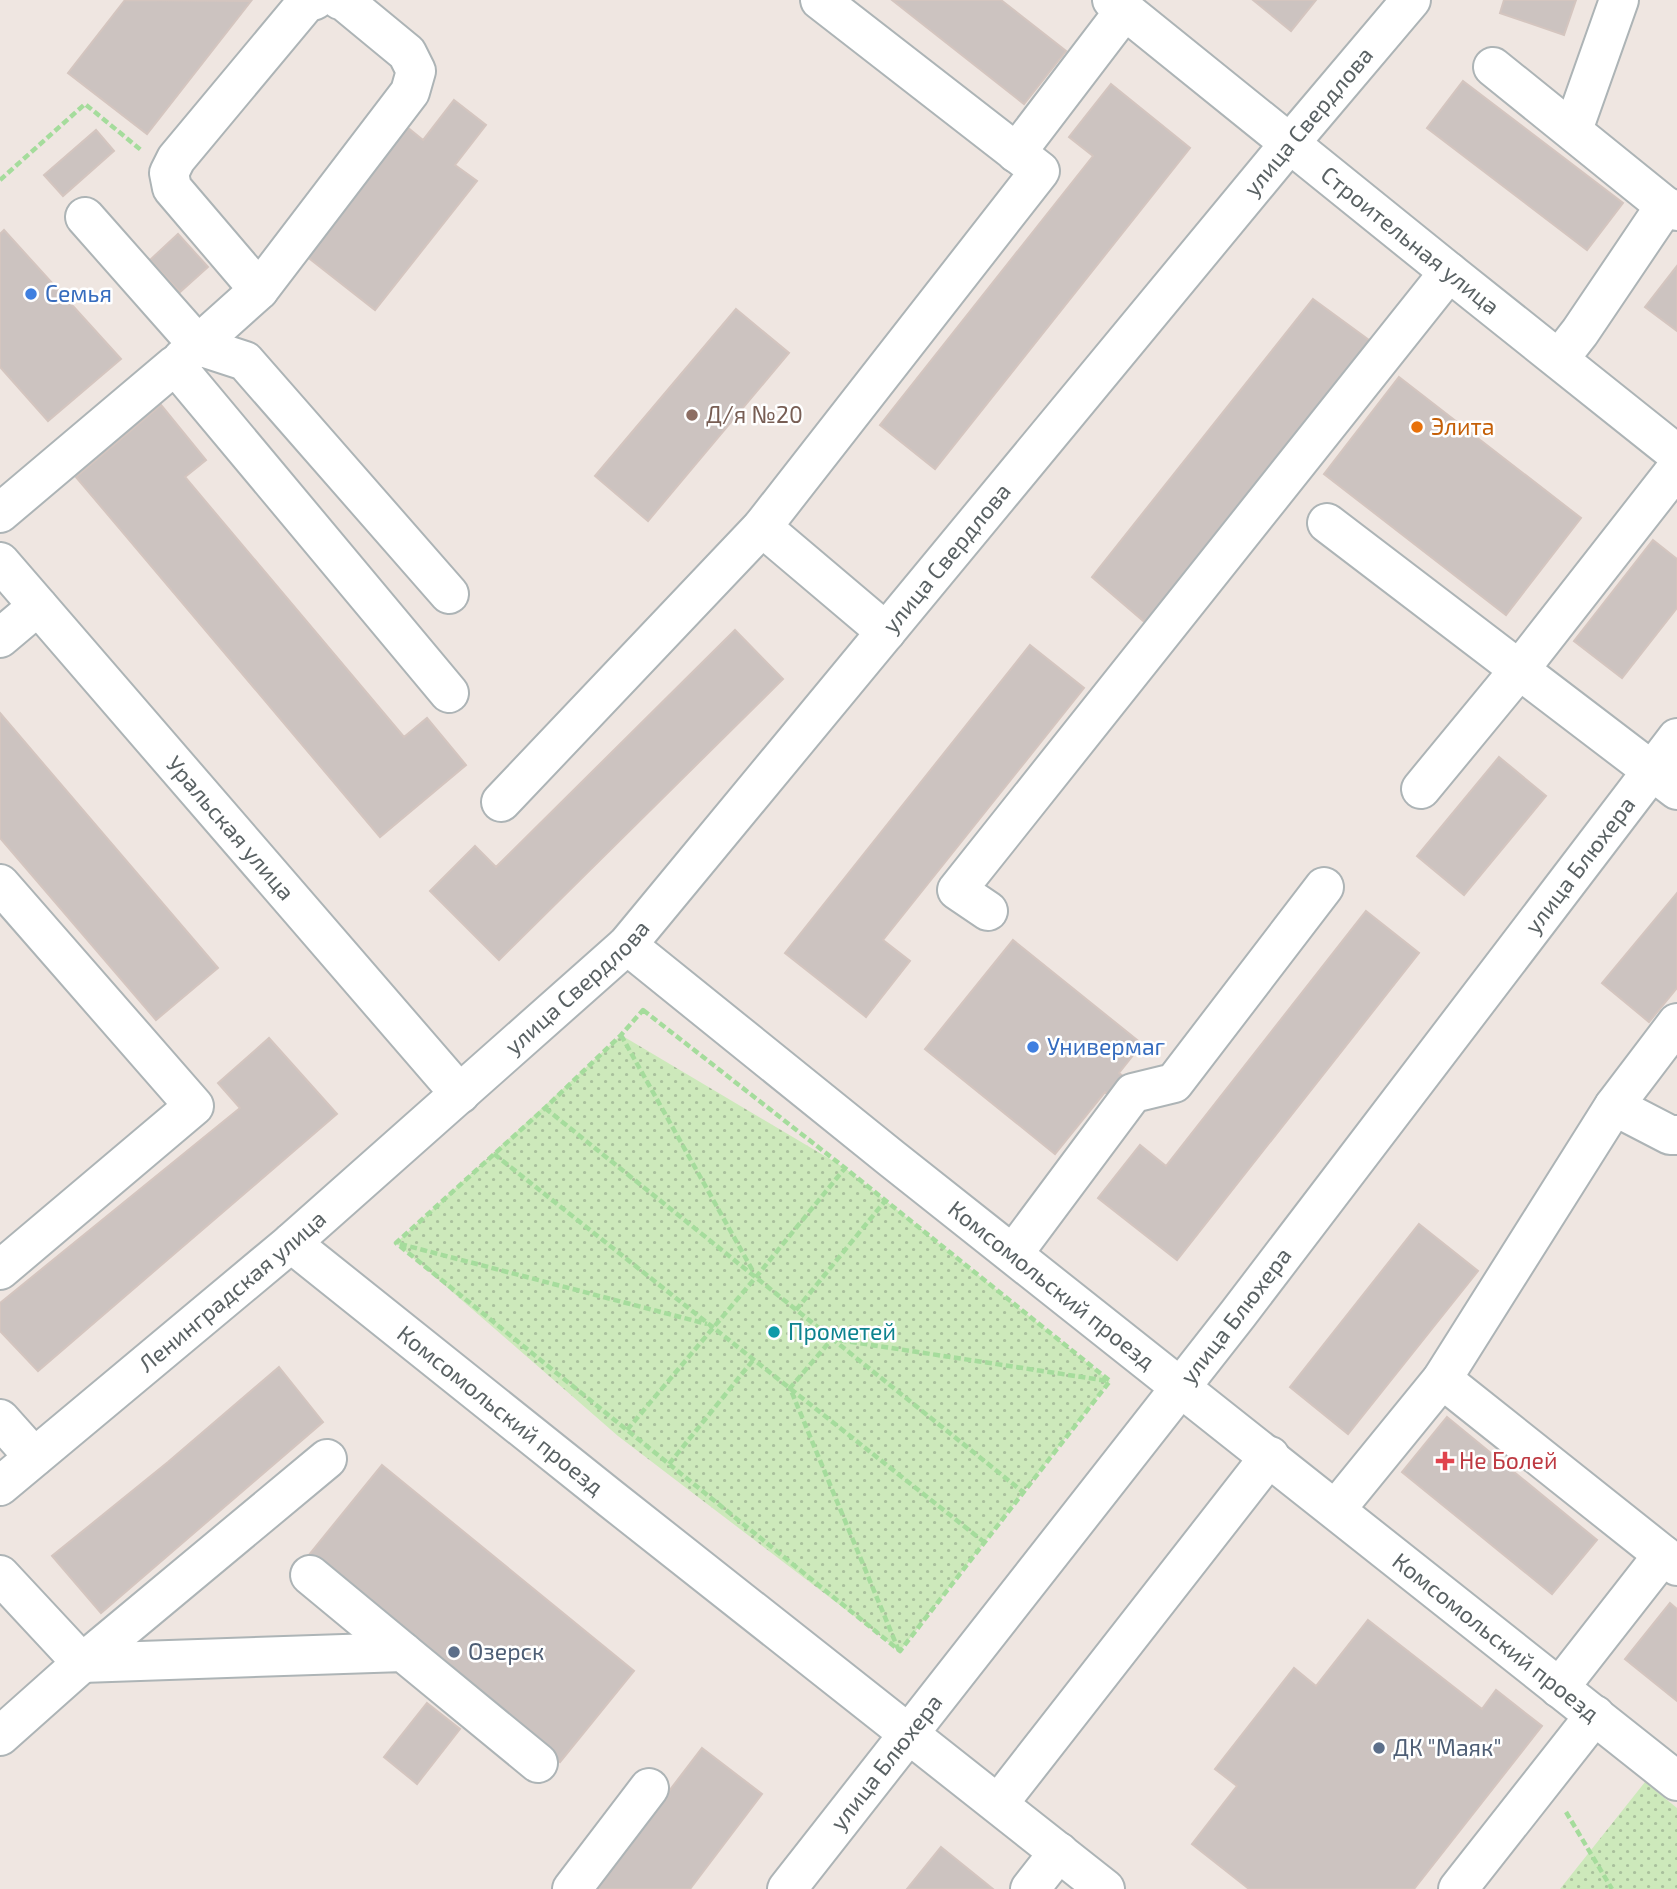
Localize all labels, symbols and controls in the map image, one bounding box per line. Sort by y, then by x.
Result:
street label: улица Свердлова [1237,41,1378,202]
street label: Строительная улица [1316,160,1506,320]
place label: Семья [45,279,112,307]
marker: Семья [23,286,39,302]
place label: Д/я №20 [706,400,803,428]
marker: Д/я №20 [684,407,700,423]
place label: Элита [1431,412,1494,440]
marker: Элита [1409,419,1425,435]
street label: улица Свердлова [876,477,1016,639]
street label: Уральская улица [161,750,301,905]
street label: улица Блюхера [1518,791,1640,939]
street label: улица Свердлова [499,914,655,1061]
place label: Универмаг [1047,1032,1166,1060]
marker: Универмаг [1025,1039,1041,1055]
street label: Комсомольский проезд [943,1194,1161,1375]
street label: Ленинградская улица [132,1204,331,1377]
street label: улица Блюхера [1174,1242,1297,1390]
place label: Прометей [788,1317,896,1345]
street label: Комсомольский проезд [392,1319,610,1500]
marker: Прометей [766,1324,782,1340]
place label: Не Болей [1459,1446,1558,1474]
marker: Не Болей [1437,1453,1453,1469]
street label: Комсомольский проезд [1387,1546,1605,1727]
place label: Озерск [468,1637,544,1665]
marker: Озерск [446,1644,462,1660]
street label: улица Блюхера [824,1688,947,1836]
place label: ДК "Маяк" [1393,1733,1502,1761]
marker: ДК "Маяк" [1371,1740,1387,1756]

